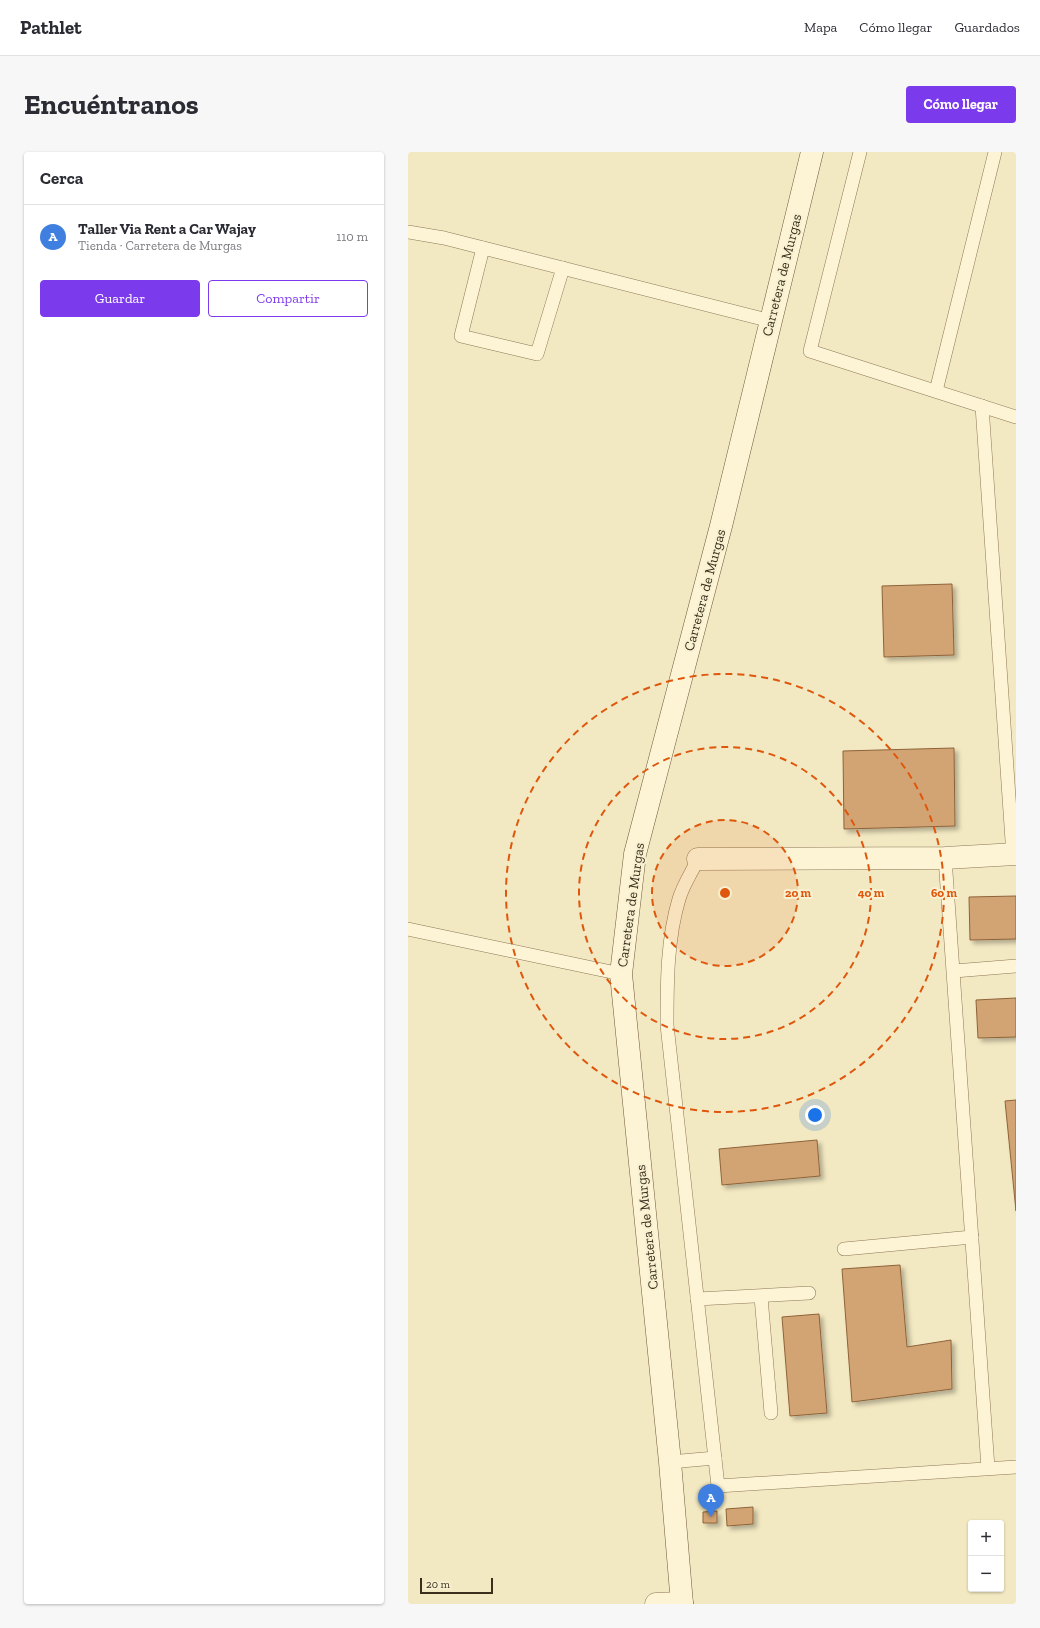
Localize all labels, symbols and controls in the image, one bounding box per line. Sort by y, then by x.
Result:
text: Pathlet [20,16,82,39]
text: Mapa [804,19,837,36]
text: Cómo llegar [859,19,932,36]
text: Guardados [954,19,1020,36]
button: Cómo llegar [906,86,1016,123]
text: Encuéntranos [24,88,199,121]
text: Cerca [40,168,83,188]
street label: Carretera de Murgas [759,212,805,338]
text: Taller Via Rent a Car Wajay [78,220,256,238]
text: A [49,229,57,244]
text: 110 m [336,229,368,244]
text: Tienda · Carretera de Murgas [78,238,242,253]
button: Guardar [40,280,200,317]
button: Compartir [208,280,368,317]
street label: Carretera de Murgas [681,527,729,653]
street label: Carretera de Murgas [614,842,648,968]
centre of rings [718,886,732,900]
text: 20 m [785,886,812,900]
text: 40 m [858,886,885,900]
text: 60 m [931,886,958,900]
your location [805,1105,825,1125]
street label: Carretera de Murgas [632,1164,662,1290]
pin: A [698,1484,724,1517]
map controls [968,1520,1004,1592]
button: + [968,1520,1004,1556]
button: − [968,1556,1004,1592]
scale bar [420,1576,493,1595]
text: 20 m [426,1578,450,1591]

